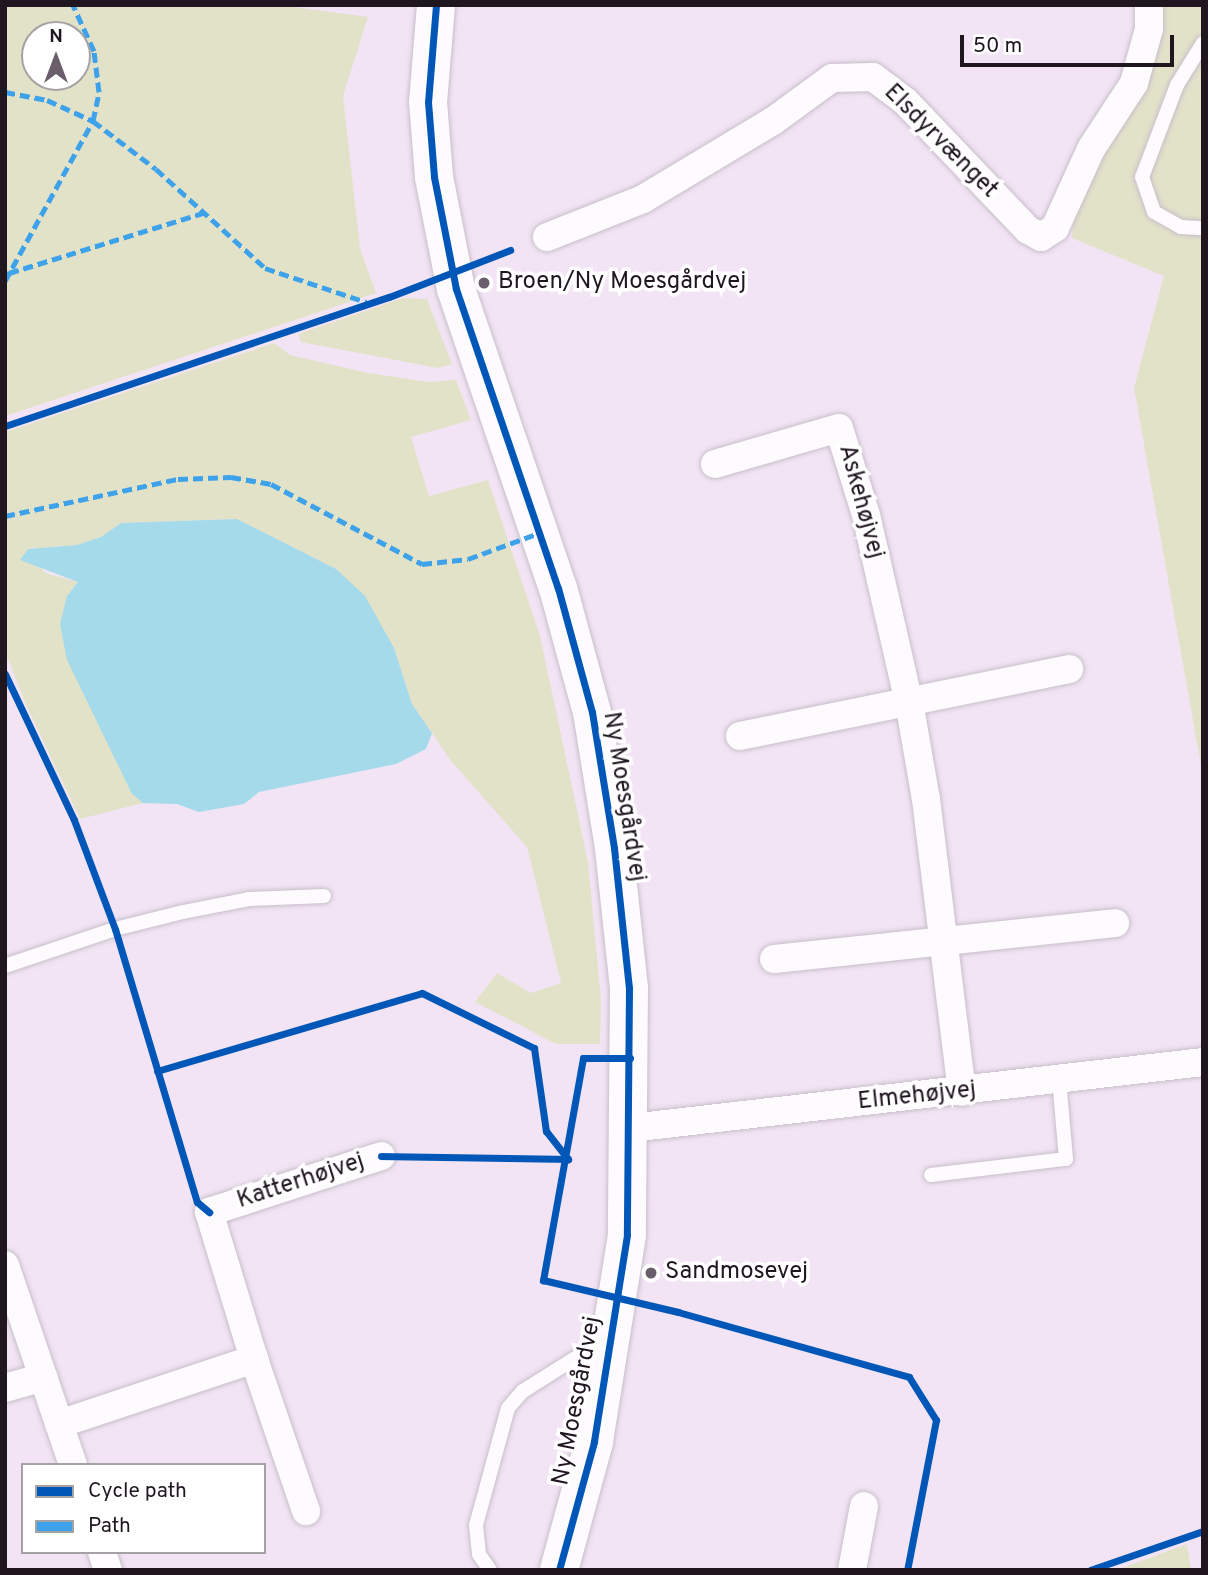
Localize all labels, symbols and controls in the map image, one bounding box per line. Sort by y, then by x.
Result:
north arrow [21,21,91,91]
scale bar [963,21,1176,65]
text: N [49,25,63,49]
text: 50 m [973,33,1022,60]
street label: Elsdyrvænget [877,79,1003,205]
place label: Broen/Ny Moesgårdvej [498,269,746,297]
marker: Broen/Ny Moesgårdvej [476,275,492,291]
street label: Askehøjvej [831,442,889,562]
street label: Ny Moesgårdvej [595,710,651,884]
street label: Elmehøjvej [856,1076,978,1118]
street label: Katterhøjvej [234,1148,368,1216]
place label: Sandmosevej [665,1259,808,1287]
marker: Sandmosevej [643,1265,659,1281]
street label: Ny Moesgårdvej [547,1314,609,1488]
legend [21,1463,266,1554]
text: Cycle path [88,1478,187,1505]
text: Path [88,1513,131,1540]

